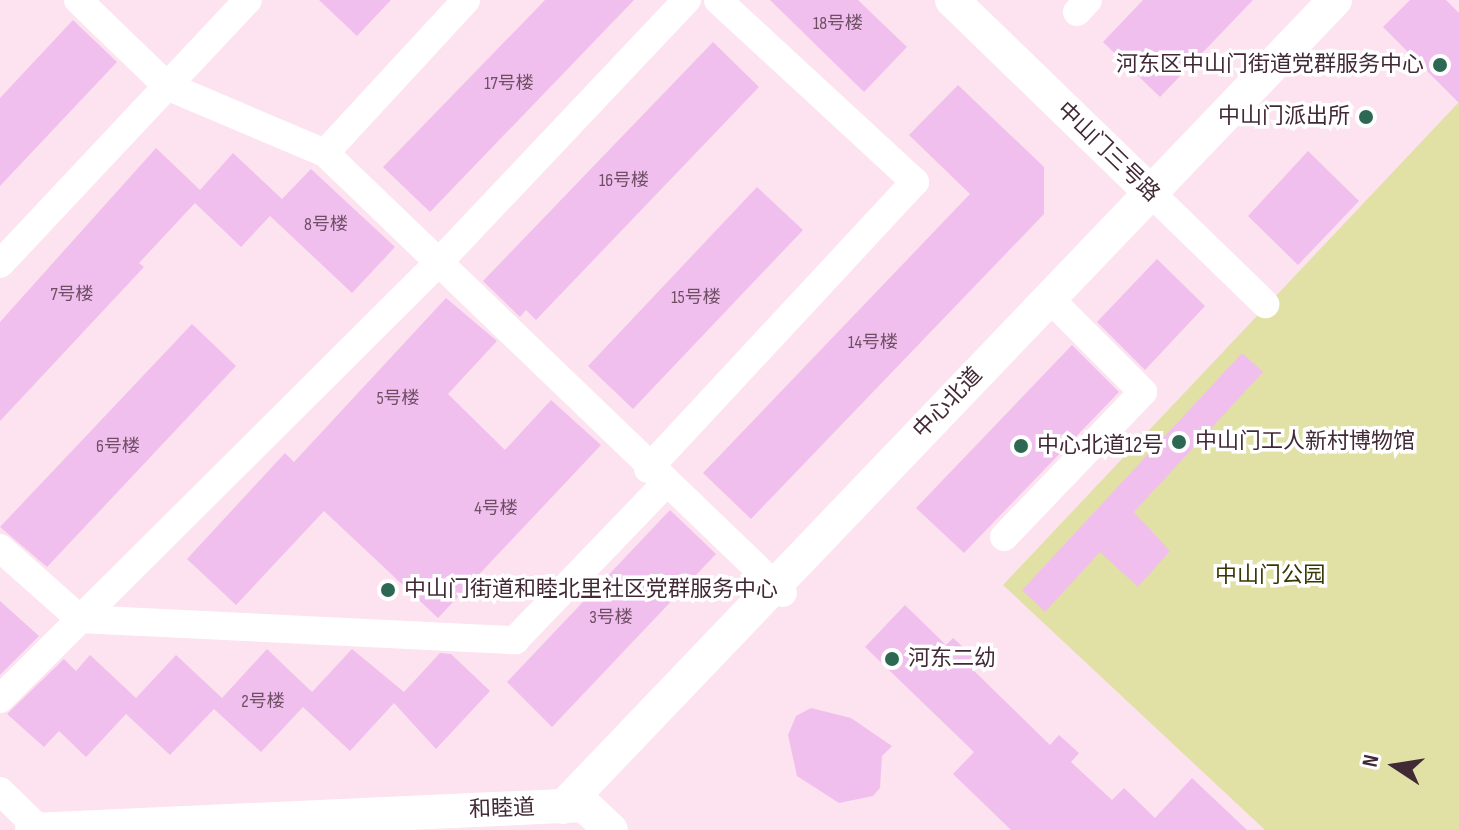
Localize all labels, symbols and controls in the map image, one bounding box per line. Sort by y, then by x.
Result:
house number: 18号楼 [813,13,863,35]
place label: 河东区中山门街道党群服务中心 [1116,52,1424,78]
marker: 河东区中山门街道党群服务中心 [1431,56,1449,74]
house number: 17号楼 [484,73,534,95]
street label: 中山门三号路 [1051,97,1165,207]
place label: 中山门派出所 [1218,104,1350,130]
marker: 中山门派出所 [1357,108,1375,126]
house number: 16号楼 [599,170,649,192]
house number: 8号楼 [304,214,348,236]
house number: 7号楼 [50,284,94,306]
house number: 15号楼 [671,287,721,309]
house number: 14号楼 [848,332,898,354]
street label: 中心北道 [908,362,988,444]
house number: 5号楼 [376,388,420,410]
place label: 中山门工人新村博物馆 [1195,429,1415,455]
place label: 中心北道12号 [1037,433,1164,459]
marker: 中山门工人新村博物馆 [1170,433,1188,451]
house number: 6号楼 [96,436,140,458]
marker: 中心北道12号 [1012,437,1030,455]
house number: 4号楼 [474,498,518,520]
park label: 中山门公园 [1215,563,1325,589]
place label: 中山门街道和睦北里社区党群服务中心 [404,577,778,603]
marker: 中山门街道和睦北里社区党群服务中心 [379,581,397,599]
house number: 3号楼 [589,607,633,629]
place label: 河东二幼 [908,646,996,672]
marker: 河东二幼 [883,650,901,668]
house number: 2号楼 [241,691,285,713]
north arrow [1355,726,1435,806]
text: N [1357,752,1385,769]
street label: 和睦道 [469,795,535,823]

